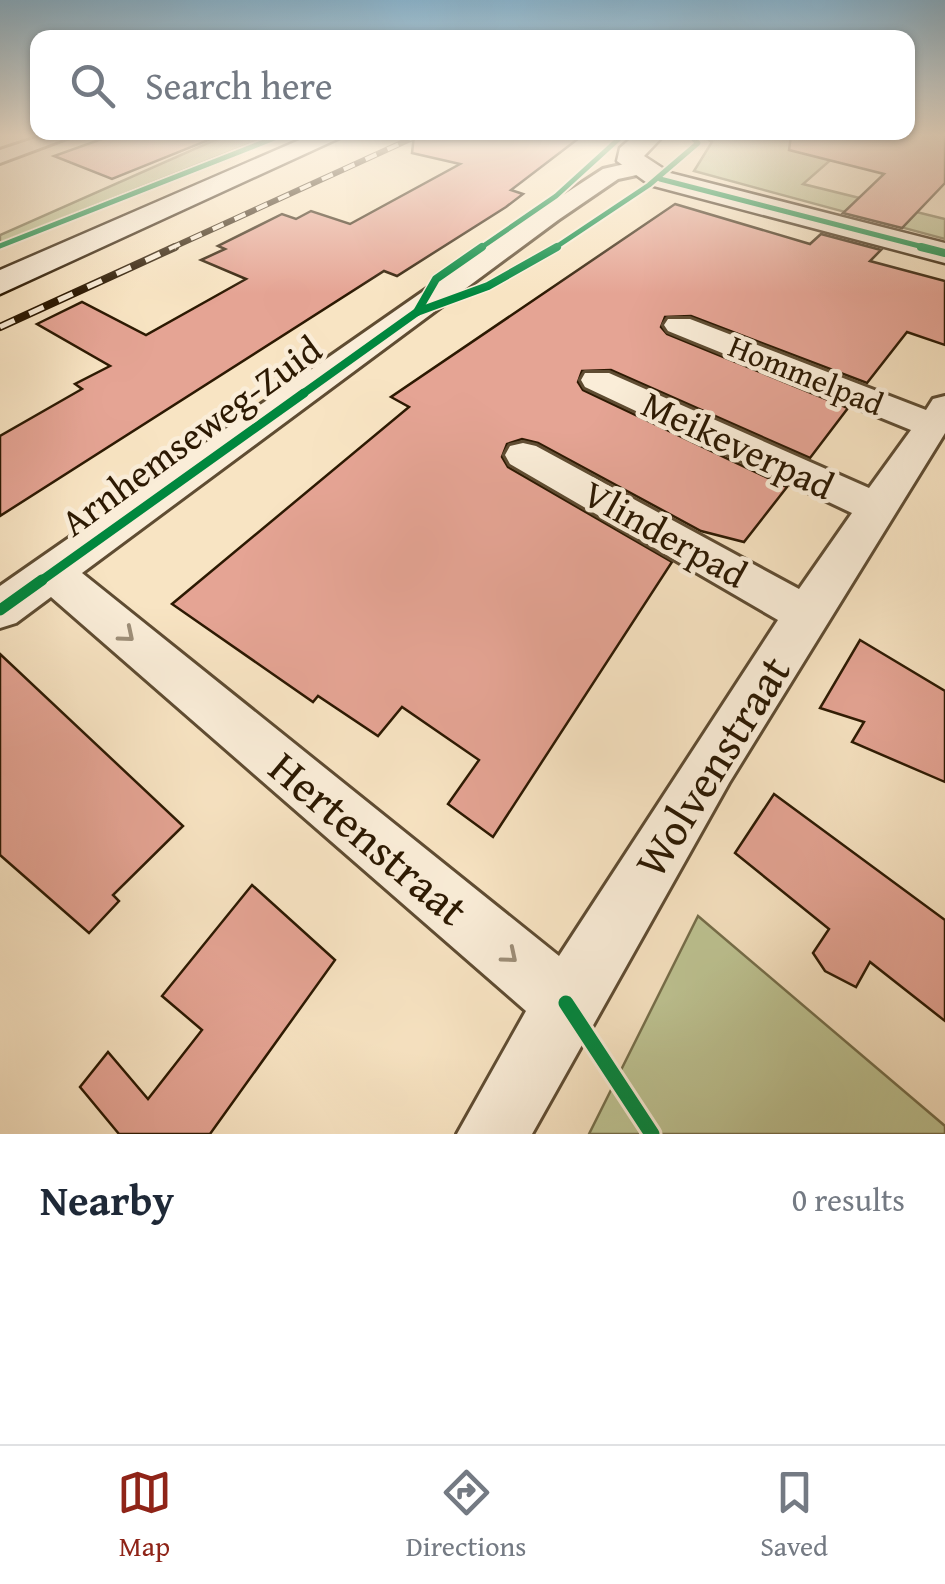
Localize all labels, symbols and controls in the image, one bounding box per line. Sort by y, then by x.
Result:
search box [30,30,915,140]
text: Search here [145,57,333,113]
icon: search [65,58,120,113]
street label: Arnhemseweg-Zuid [48,321,333,549]
street label: Hommelpad [722,322,891,427]
street label: Meikeverpad [633,375,844,513]
street label: Vlinderpad [573,465,758,602]
one-way arrow [115,623,133,641]
street label: Wolvenstraat [618,642,805,889]
street label: Hertenstraat [256,735,483,940]
one-way arrow [499,945,517,963]
text: Nearby [40,1169,174,1230]
text: 0 results [792,1176,905,1223]
tab: Map [117,1465,172,1566]
tab: Directions [406,1465,526,1566]
tab: Saved [760,1465,828,1566]

